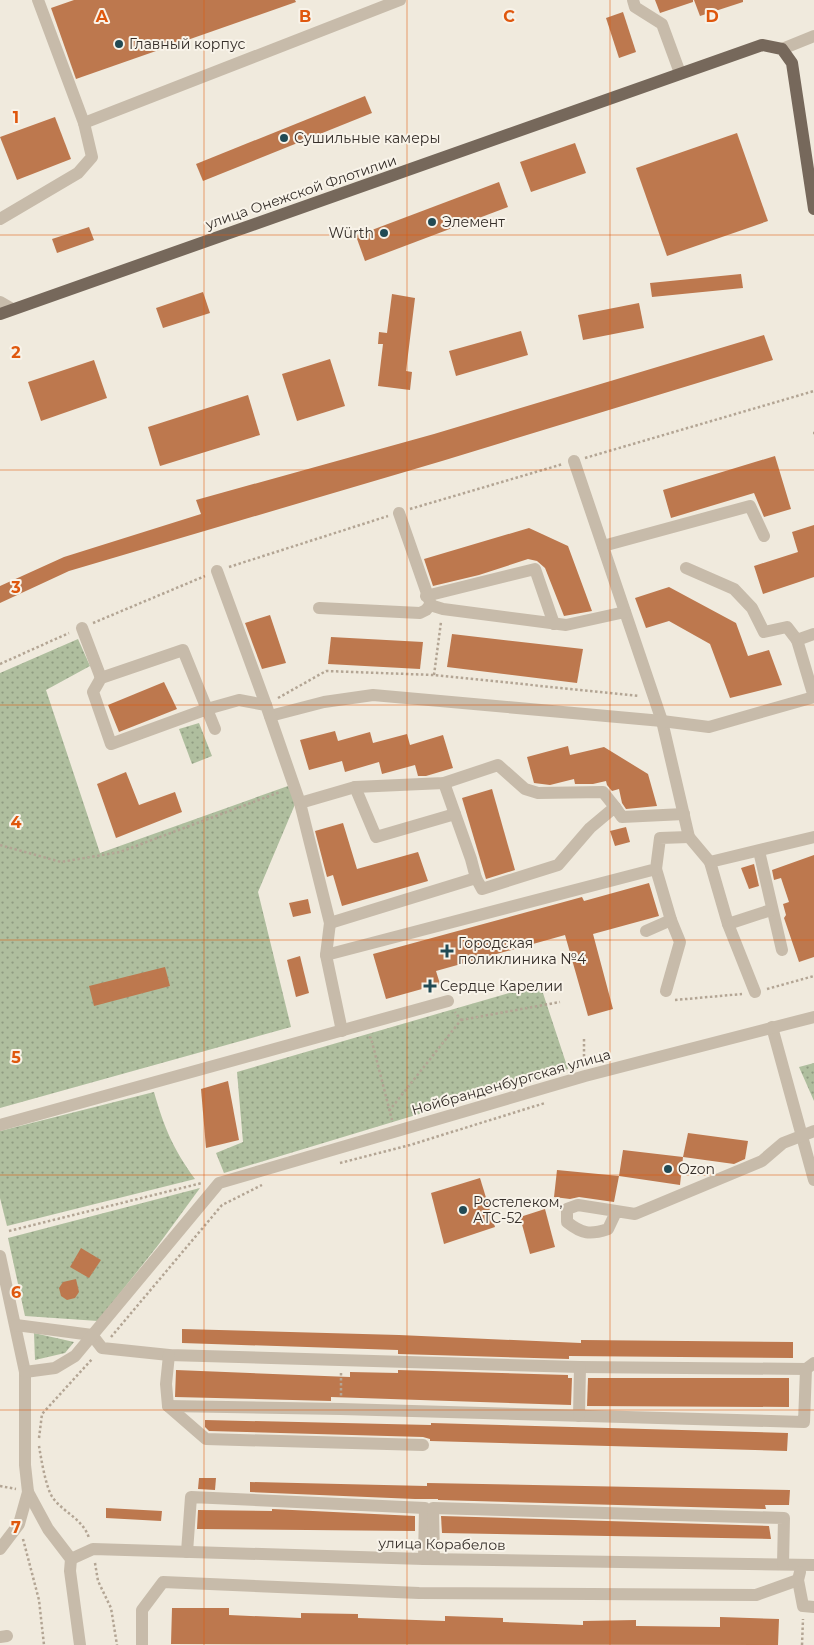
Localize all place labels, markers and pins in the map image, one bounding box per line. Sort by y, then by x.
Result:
place label: Главный корпус [129,35,246,53]
marker: Главный корпус [113,38,125,50]
place label: Сушильные камеры [294,129,440,147]
marker: Сушильные камеры [278,132,290,144]
place label: Элемент [442,213,505,231]
marker: Элемент [426,216,438,228]
place label: Würth [329,224,374,242]
marker: Würth [378,227,390,239]
place label: Городская поликлиника №4 [458,934,587,968]
marker: Городская поликлиника №4 [440,944,454,958]
place label: Сердце Карелии [440,977,563,995]
marker: Сердце Карелии [424,980,436,992]
place label: Ozon [678,1160,715,1178]
marker: Ozon [662,1163,674,1175]
place label: Ростелеком, АТС-52 [473,1193,563,1227]
marker: Ростелеком, АТС-52 [457,1204,469,1216]

